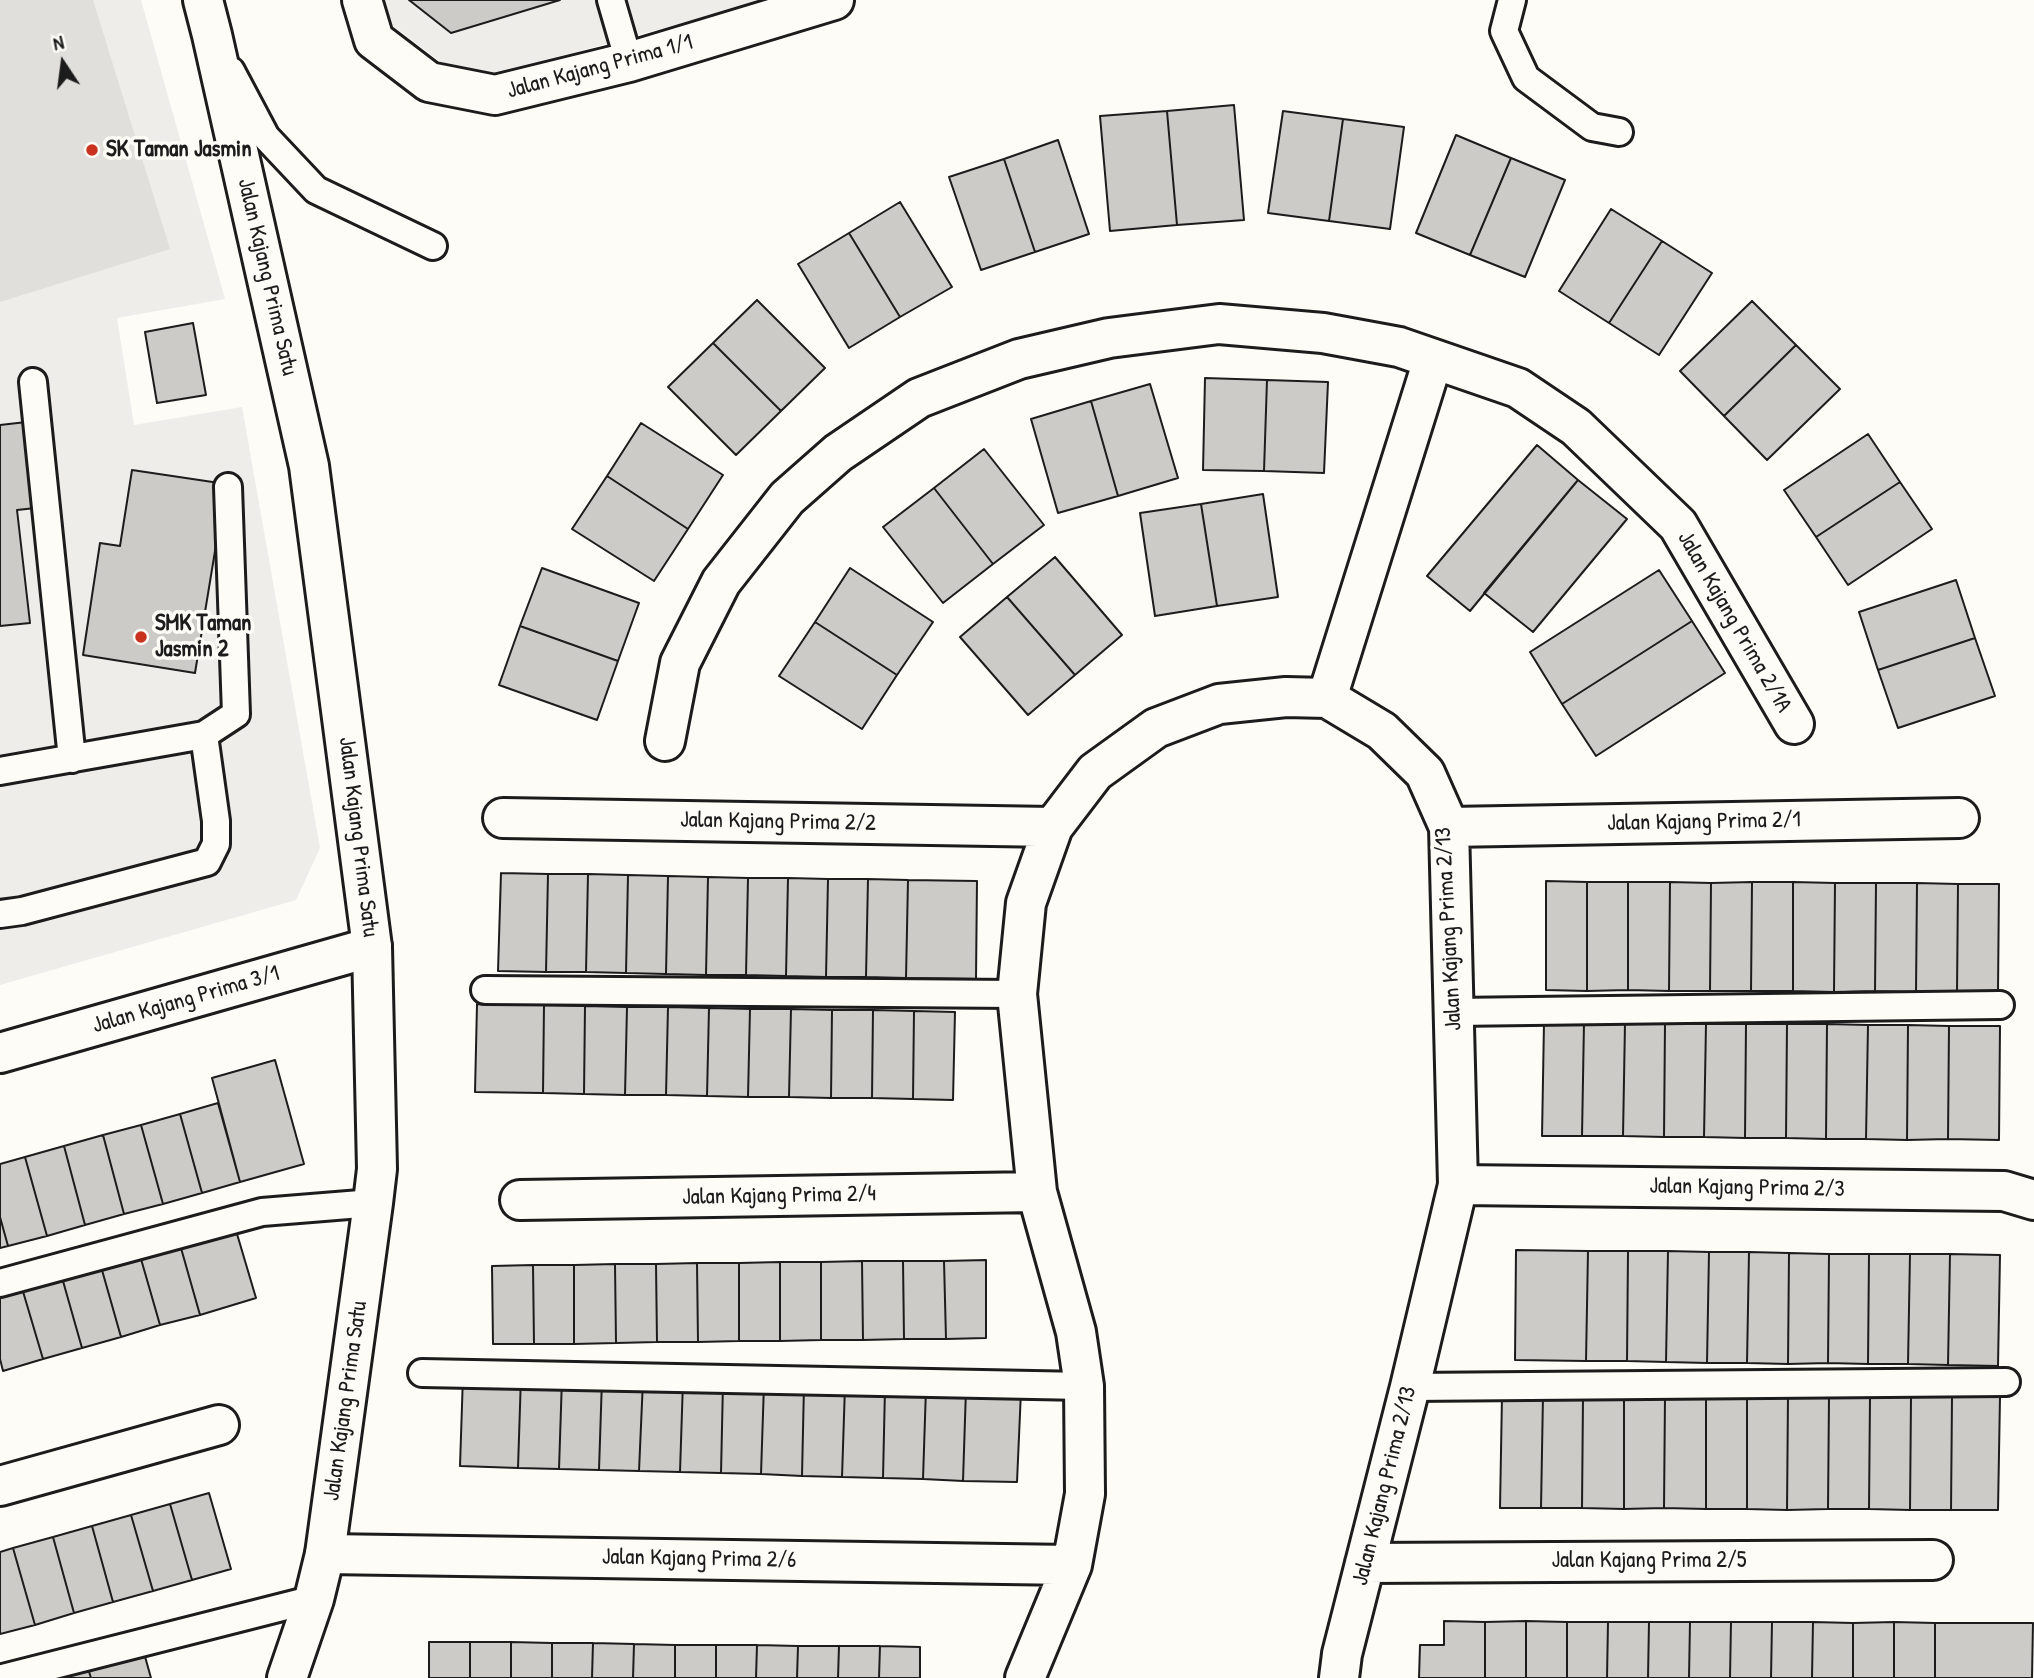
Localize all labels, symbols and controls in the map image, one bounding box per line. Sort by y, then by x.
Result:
north arrow [28,28,98,98]
text: N [50,29,66,56]
street label: Jalan Kajang Prima 1/1 [504,29,696,105]
place label: SK Taman Jasmin [106,136,252,164]
marker: SK Taman Jasmin [84,142,100,158]
street label: Jalan Kajang Prima Satu [231,176,303,378]
street label: Jalan Kajang Prima 2/1A [1671,526,1797,718]
place label: SMK Taman Jasmin 2 [155,610,251,664]
marker: SMK Taman Jasmin 2 [133,629,149,645]
street label: Jalan Kajang Prima Satu [332,735,384,939]
street label: Jalan Kajang Prima 2/2 [680,806,876,838]
street label: Jalan Kajang Prima 2/1 [1607,807,1801,837]
street label: Jalan Kajang Prima 2/13 [1430,826,1468,1032]
street label: Jalan Kajang Prima 3/1 [89,960,283,1040]
street label: Jalan Kajang Prima 2/3 [1649,1172,1845,1204]
street label: Jalan Kajang Prima 2/4 [682,1181,876,1211]
street label: Jalan Kajang Prima Satu [318,1299,374,1503]
street label: Jalan Kajang Prima 2/13 [1347,1384,1423,1588]
street label: Jalan Kajang Prima 2/6 [602,1544,796,1574]
street label: Jalan Kajang Prima 2/5 [1552,1547,1746,1575]

